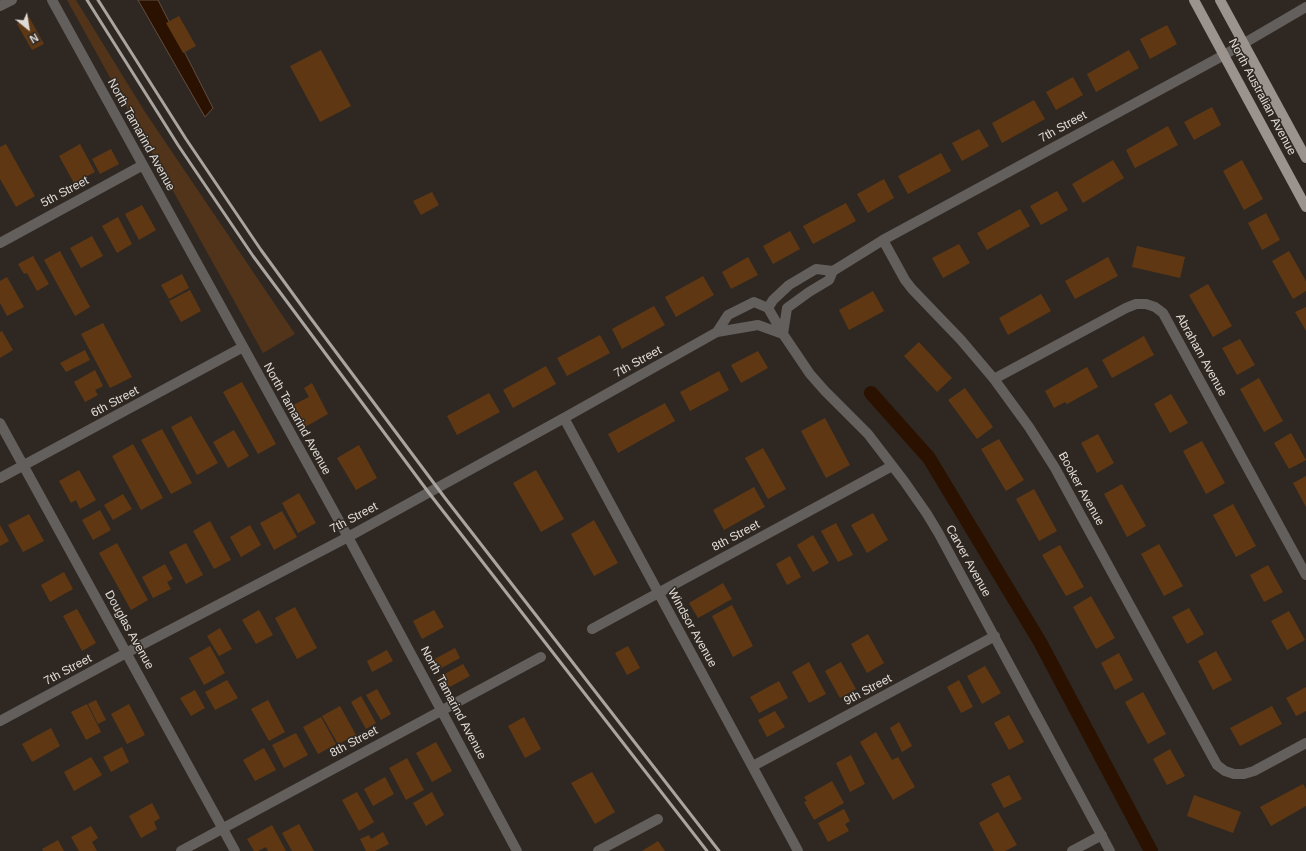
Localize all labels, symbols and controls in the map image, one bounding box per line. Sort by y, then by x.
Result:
north arrow [8,8,48,48]
text: N [28,31,40,46]
street label: North Australian Avenue [1225,36,1299,158]
street label: North Tamarind Avenue [104,76,178,194]
street label: 7th Street [1037,108,1089,146]
street label: 5th Street [39,173,91,211]
street label: Abraham Avenue [1172,311,1230,399]
street label: 7th Street [612,343,664,381]
street label: North Tamarind Avenue [260,360,334,478]
street label: 6th Street [89,383,141,421]
street label: Booker Avenue [1055,450,1107,528]
street label: 7th Street [328,499,380,537]
street label: 8th Street [710,517,762,555]
street label: Carver Avenue [942,523,994,599]
street label: Windsor Avenue [664,586,720,670]
street label: Douglas Avenue [101,588,157,672]
street label: North Tamarind Avenue [417,644,489,762]
street label: 7th Street [42,651,94,689]
street label: 9th Street [842,671,894,709]
street label: 8th Street [328,723,380,761]

